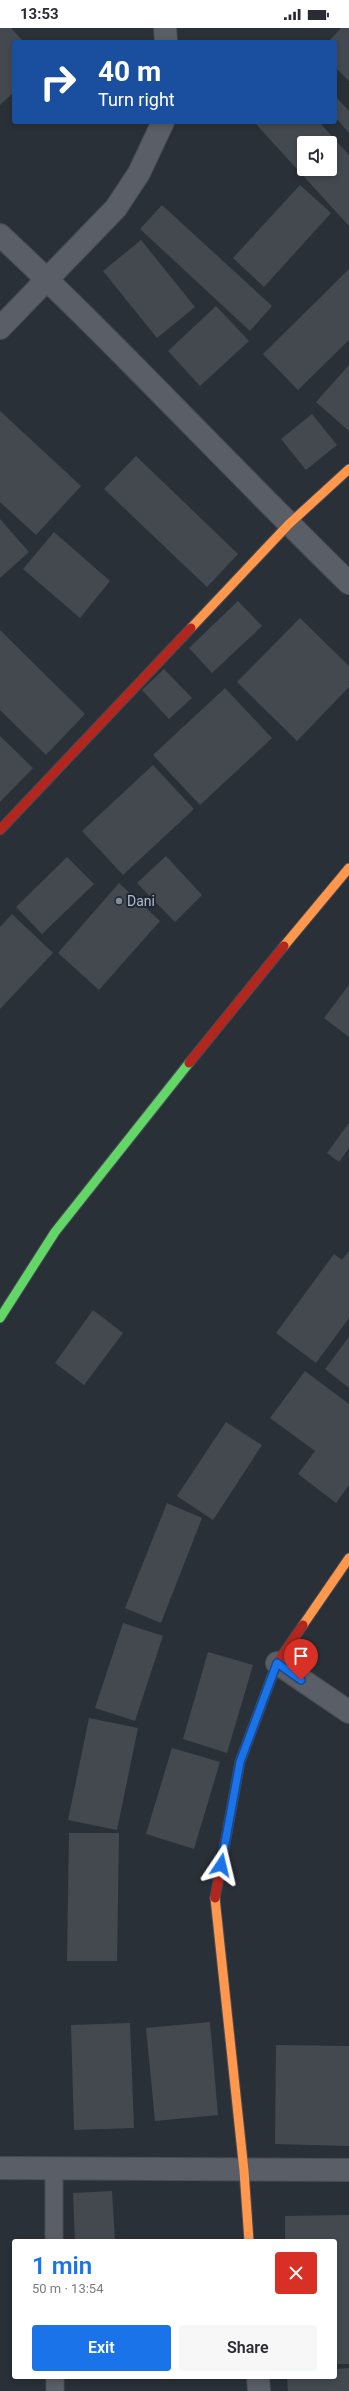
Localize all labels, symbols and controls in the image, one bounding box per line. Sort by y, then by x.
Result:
text: 13:53 [20,5,59,23]
text: 40 m [98,55,161,88]
icon: right [32,56,84,108]
text: Turn right [98,89,175,110]
map controls [297,136,337,176]
button: sound [297,136,337,176]
place label: Dani [127,893,155,909]
marker: Dani [114,896,124,906]
pin [284,1639,318,1680]
icon: arrive [290,1645,312,1667]
position arrow [200,1844,242,1886]
text: 1 min [32,2252,92,2280]
button: close [275,2252,317,2294]
text: 50 m · 13:54 [32,2281,103,2296]
button: Exit [32,2325,171,2371]
button: Share [179,2325,317,2371]

